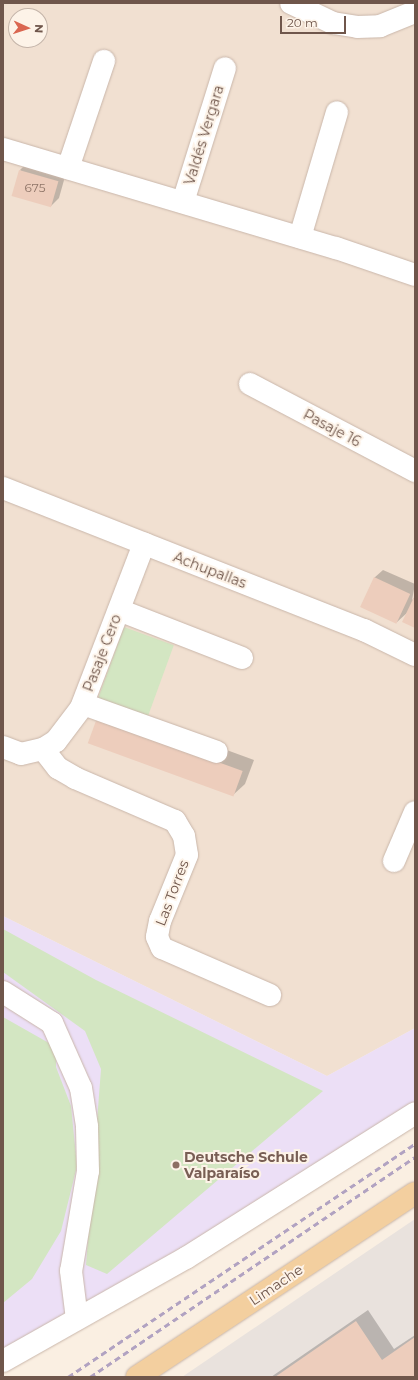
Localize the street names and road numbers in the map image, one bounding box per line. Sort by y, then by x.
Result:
street label: Valdés Vergara [181,83,227,187]
street label: Pasaje 16 [300,406,364,450]
street label: Achupallas [171,548,249,592]
street label: Pasaje Cero [80,612,124,694]
street label: Las Torres [152,858,192,928]
street label: Limache [246,1261,306,1309]

